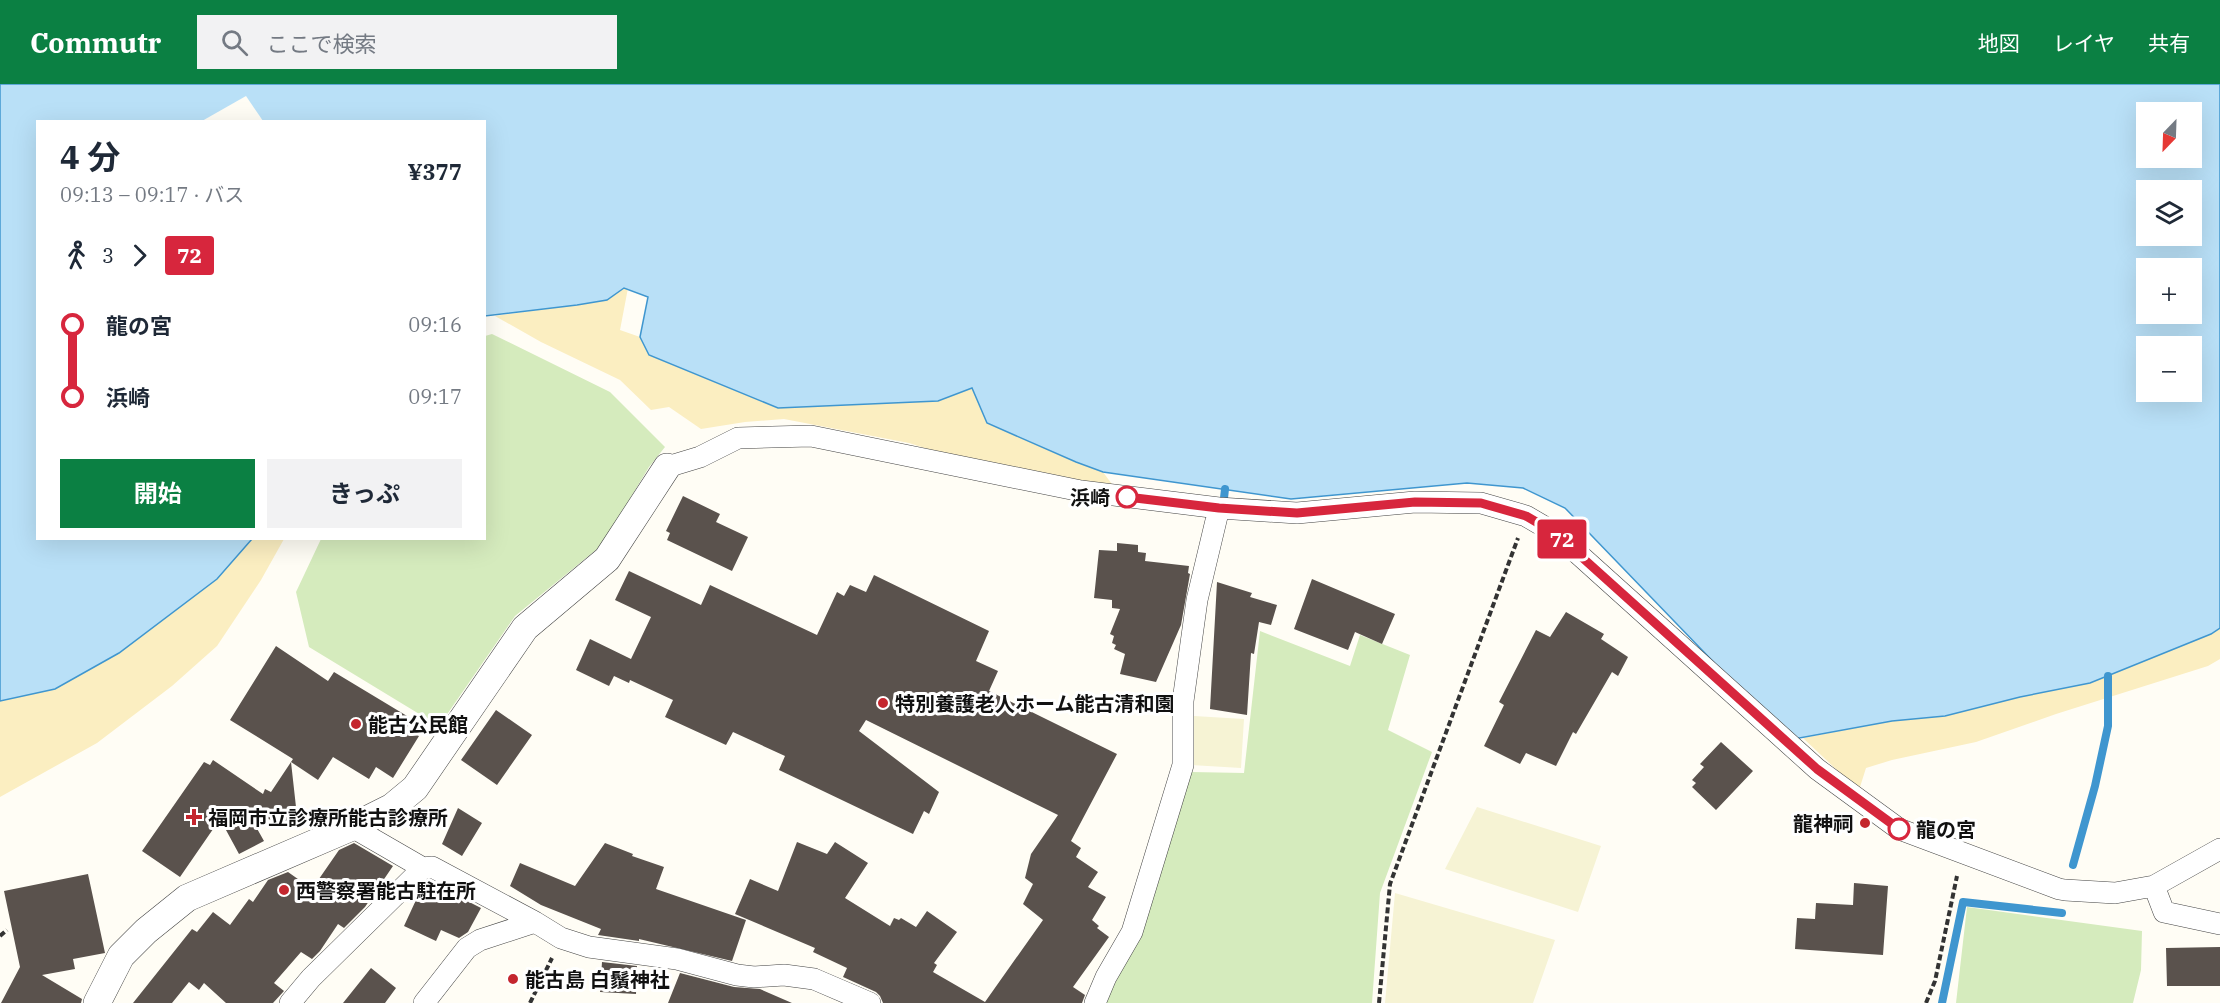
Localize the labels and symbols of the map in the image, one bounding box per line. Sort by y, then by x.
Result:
north arrow [2136,102,2202,168]
place label: 浜崎 [1070,484,1110,511]
marker: 浜崎 [1116,486,1138,508]
line badge: 72 [1535,520,1589,558]
place label: 特別養護老人ホーム能古清和園 [895,690,1174,717]
marker: 特別養護老人ホーム能古清和園 [876,696,890,710]
place label: 能古公民館 [368,711,468,738]
marker: 能古公民館 [349,717,363,731]
place label: 福岡市立診療所能古診療所 [208,804,448,831]
marker: 福岡市立診療所能古診療所 [185,808,203,826]
place label: 龍神祠 [1793,810,1853,837]
marker: 龍神祠 [1858,816,1872,830]
place label: 龍の宮 [1916,816,1976,843]
marker: 龍の宮 [1888,818,1910,840]
place label: 西警察署能古駐在所 [296,877,476,904]
marker: 西警察署能古駐在所 [277,883,291,897]
place label: 能古島 白鬚神社 [525,966,670,993]
marker: 能古島 白鬚神社 [506,972,520,986]

